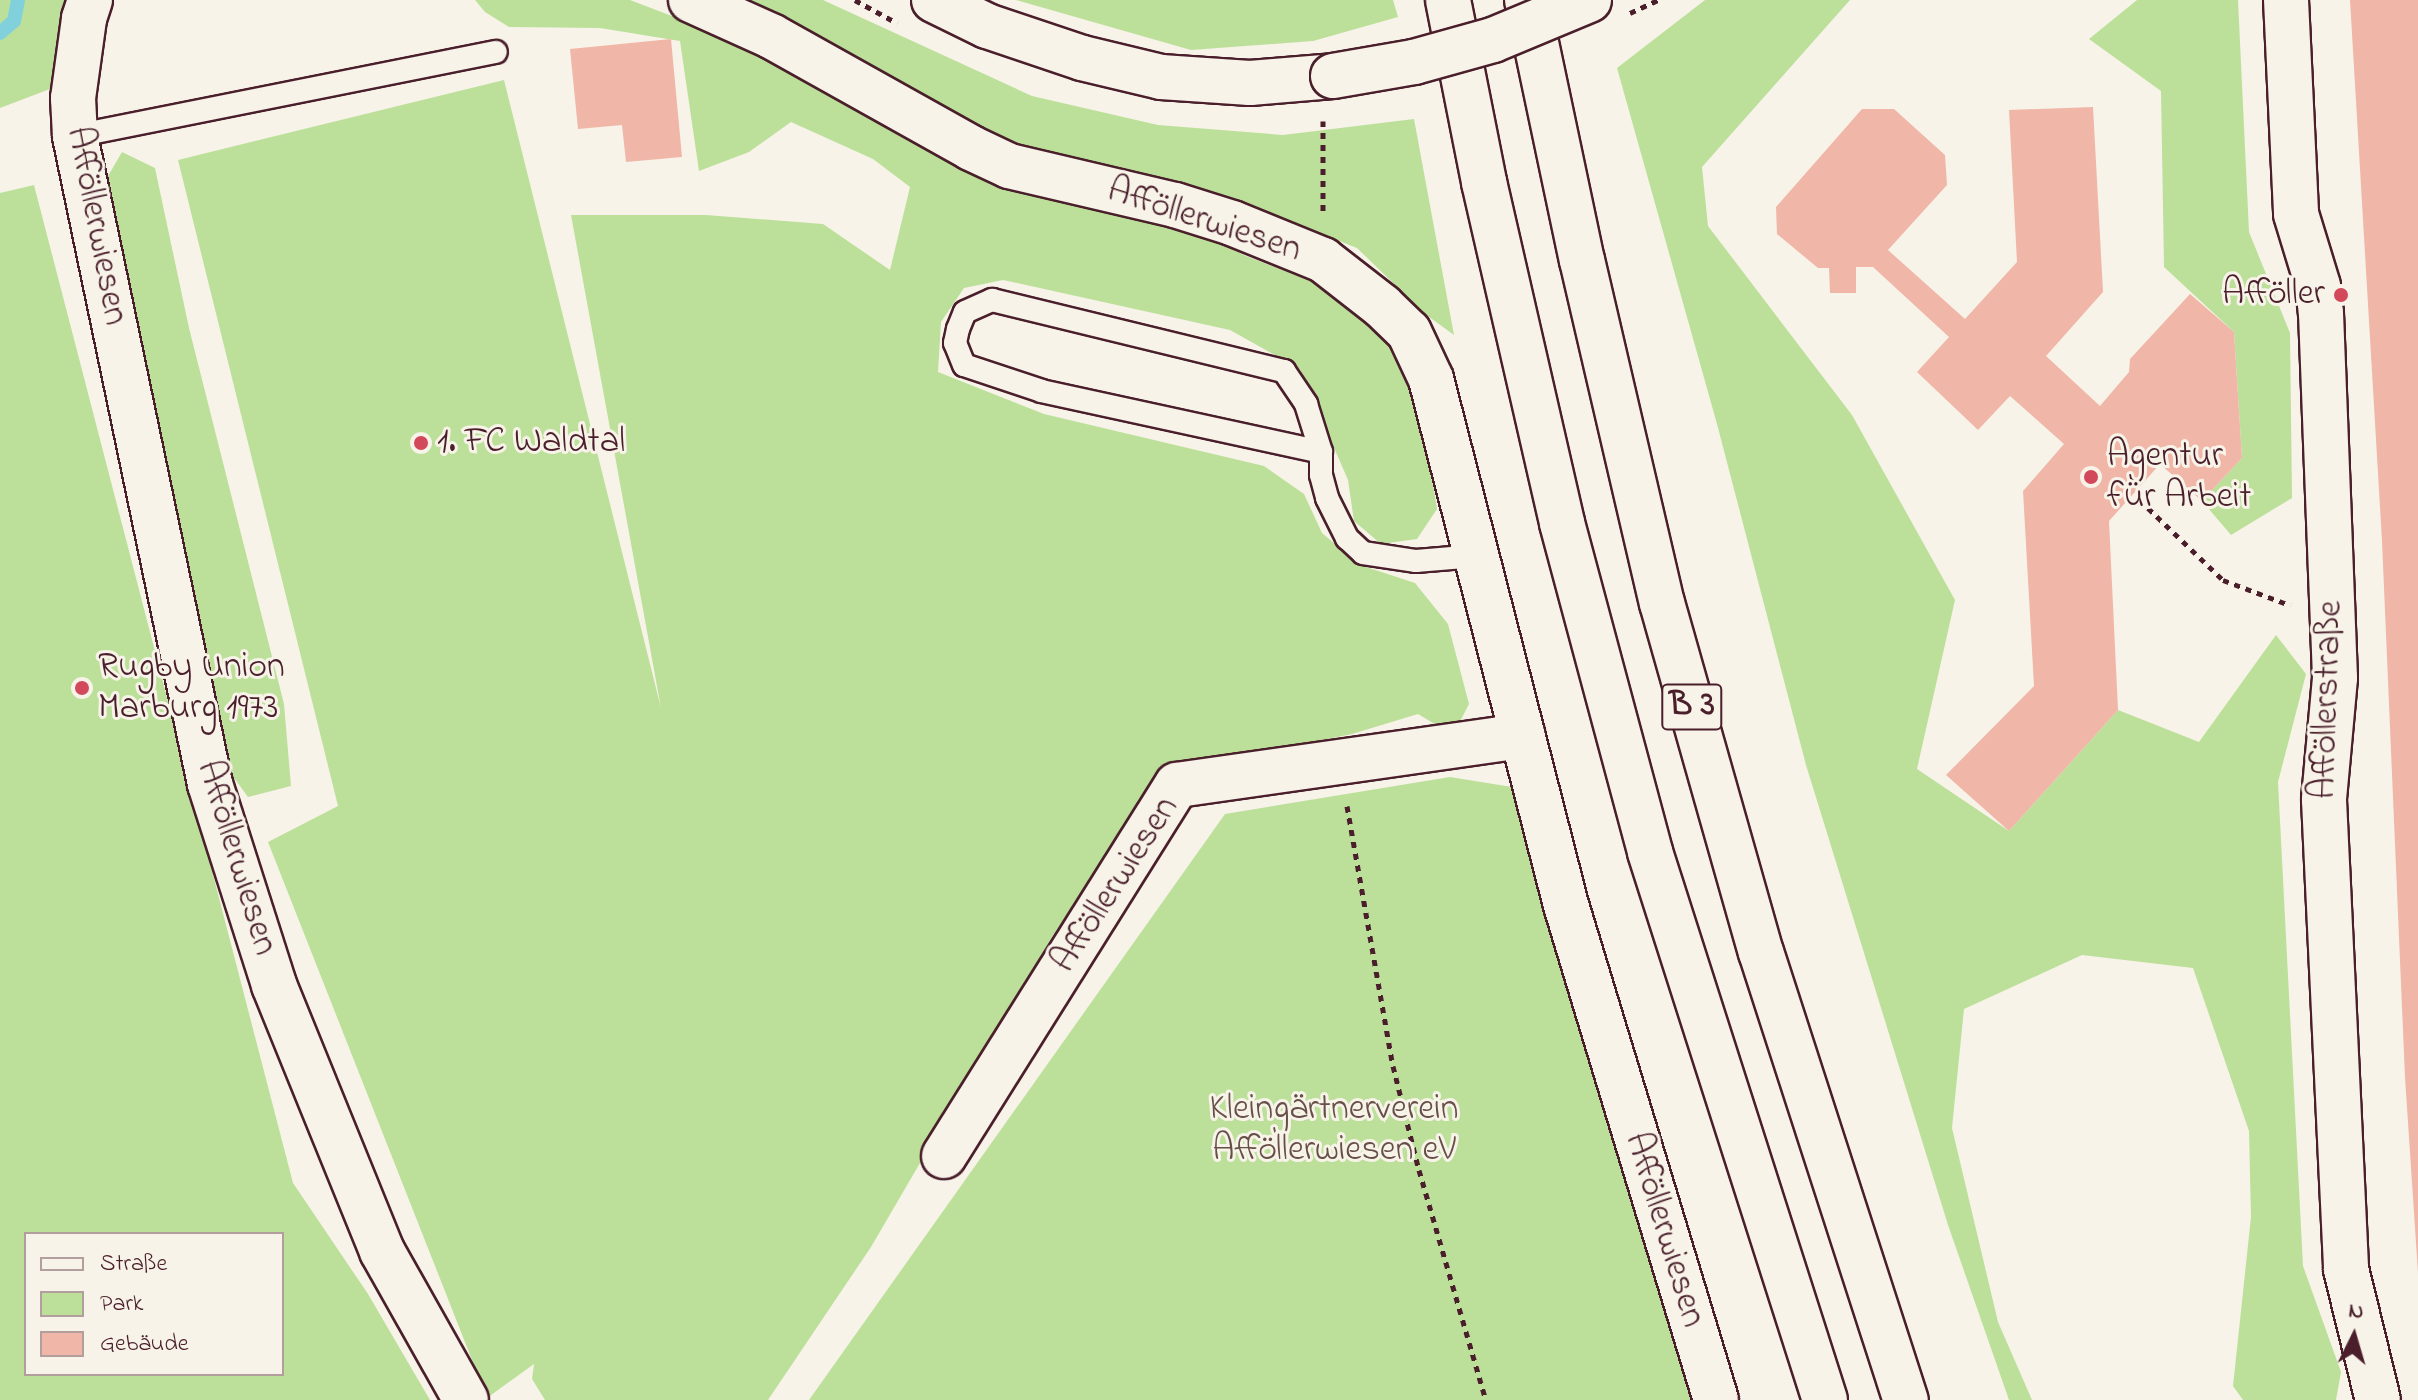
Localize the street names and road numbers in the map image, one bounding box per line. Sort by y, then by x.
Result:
street label: Afföllerwiesen [56,123,136,329]
street label: Afföllerwiesen [1102,169,1306,273]
street label: Afföllerstraße [2303,600,2353,800]
road number: B 3 [1660,677,1724,737]
street label: Afföllerwiesen [186,755,286,961]
street label: Afföllerwiesen [1043,789,1189,981]
street label: Afföllerwiesen [1614,1127,1714,1333]

